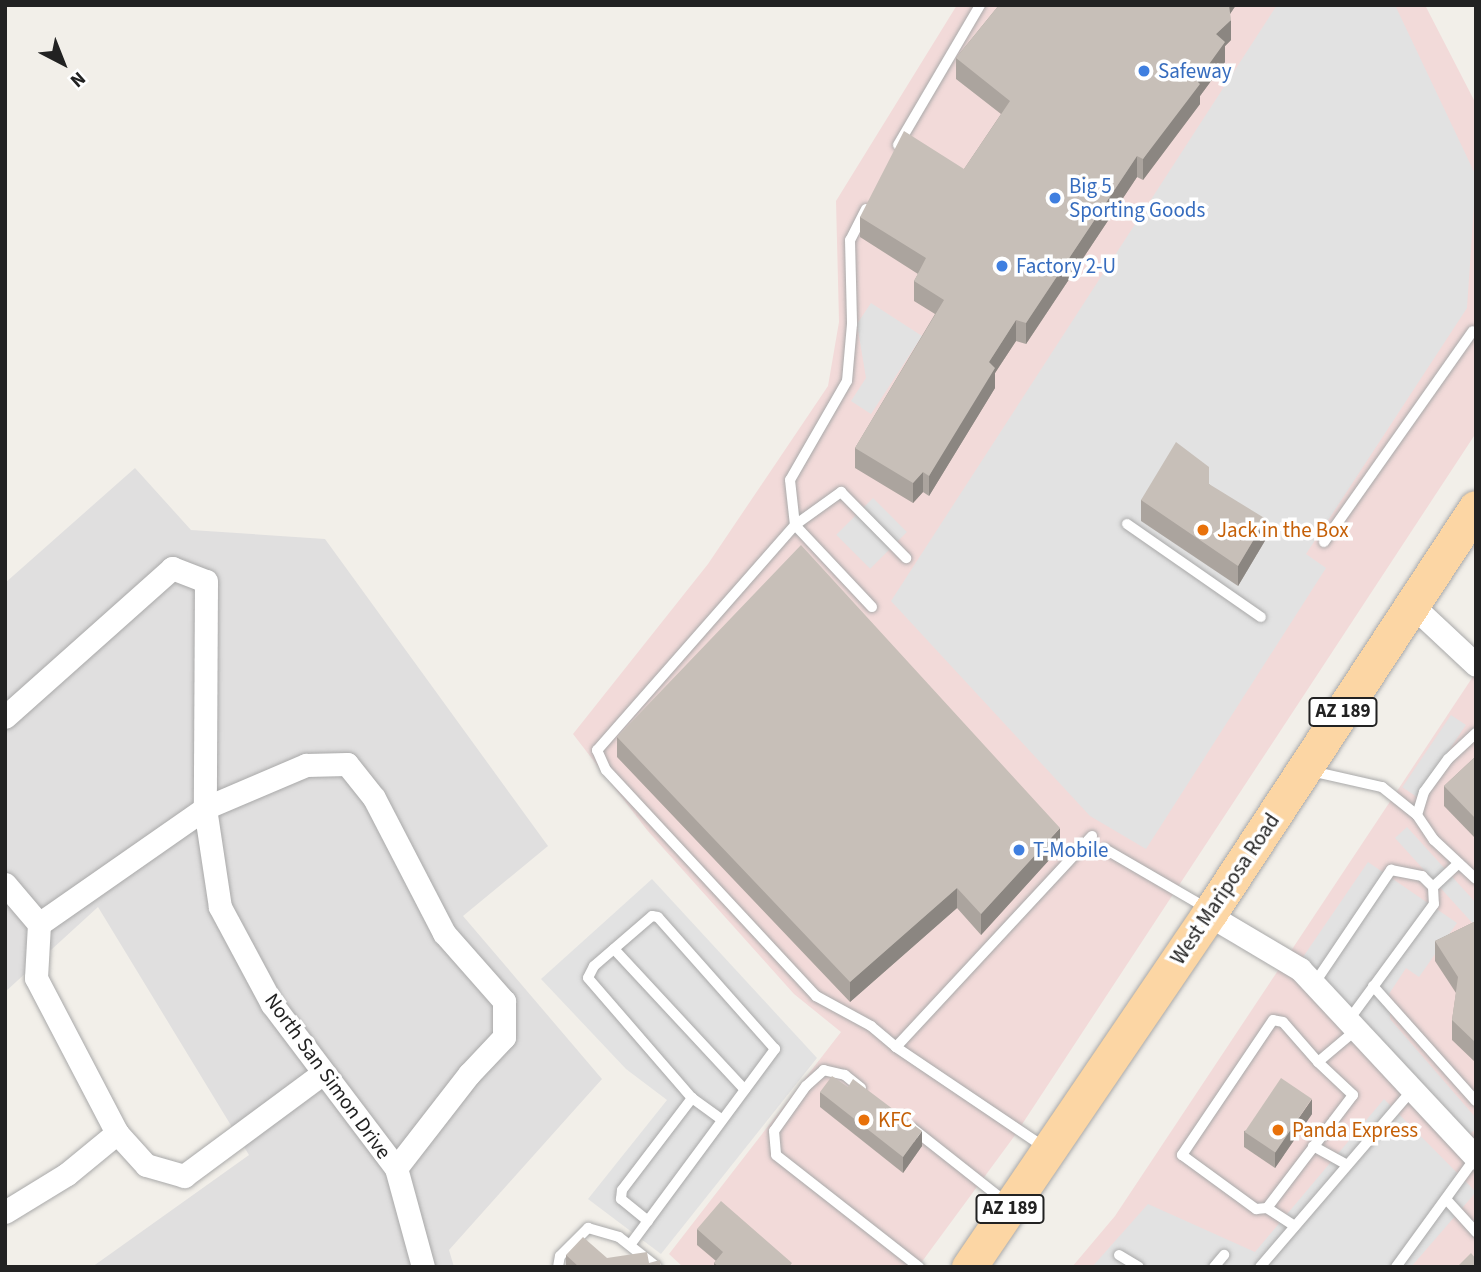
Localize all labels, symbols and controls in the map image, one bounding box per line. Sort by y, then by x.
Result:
north arrow [28,28,98,98]
place label: Safeway [1158,58,1232,84]
marker: Safeway [1136,63,1152,79]
text: N [64,65,91,93]
place label: Big 5 Sporting Goods [1069,173,1205,223]
marker: Big 5 Sporting Goods [1047,190,1063,206]
place label: Factory 2-U [1016,253,1116,279]
marker: Factory 2-U [994,258,1010,274]
place label: Jack in the Box [1217,517,1349,543]
marker: Jack in the Box [1195,522,1211,538]
road number: AZ 189 [1308,696,1378,727]
street label: West Mariposa Road [1165,809,1285,969]
place label: T-Mobile [1033,837,1108,863]
marker: T-Mobile [1011,842,1027,858]
street label: North San Simon Drive [259,988,397,1164]
place label: KFC [878,1107,912,1133]
marker: KFC [856,1112,872,1128]
place label: Panda Express [1292,1117,1418,1143]
marker: Panda Express [1270,1122,1286,1138]
road number: AZ 189 [975,1194,1045,1224]

